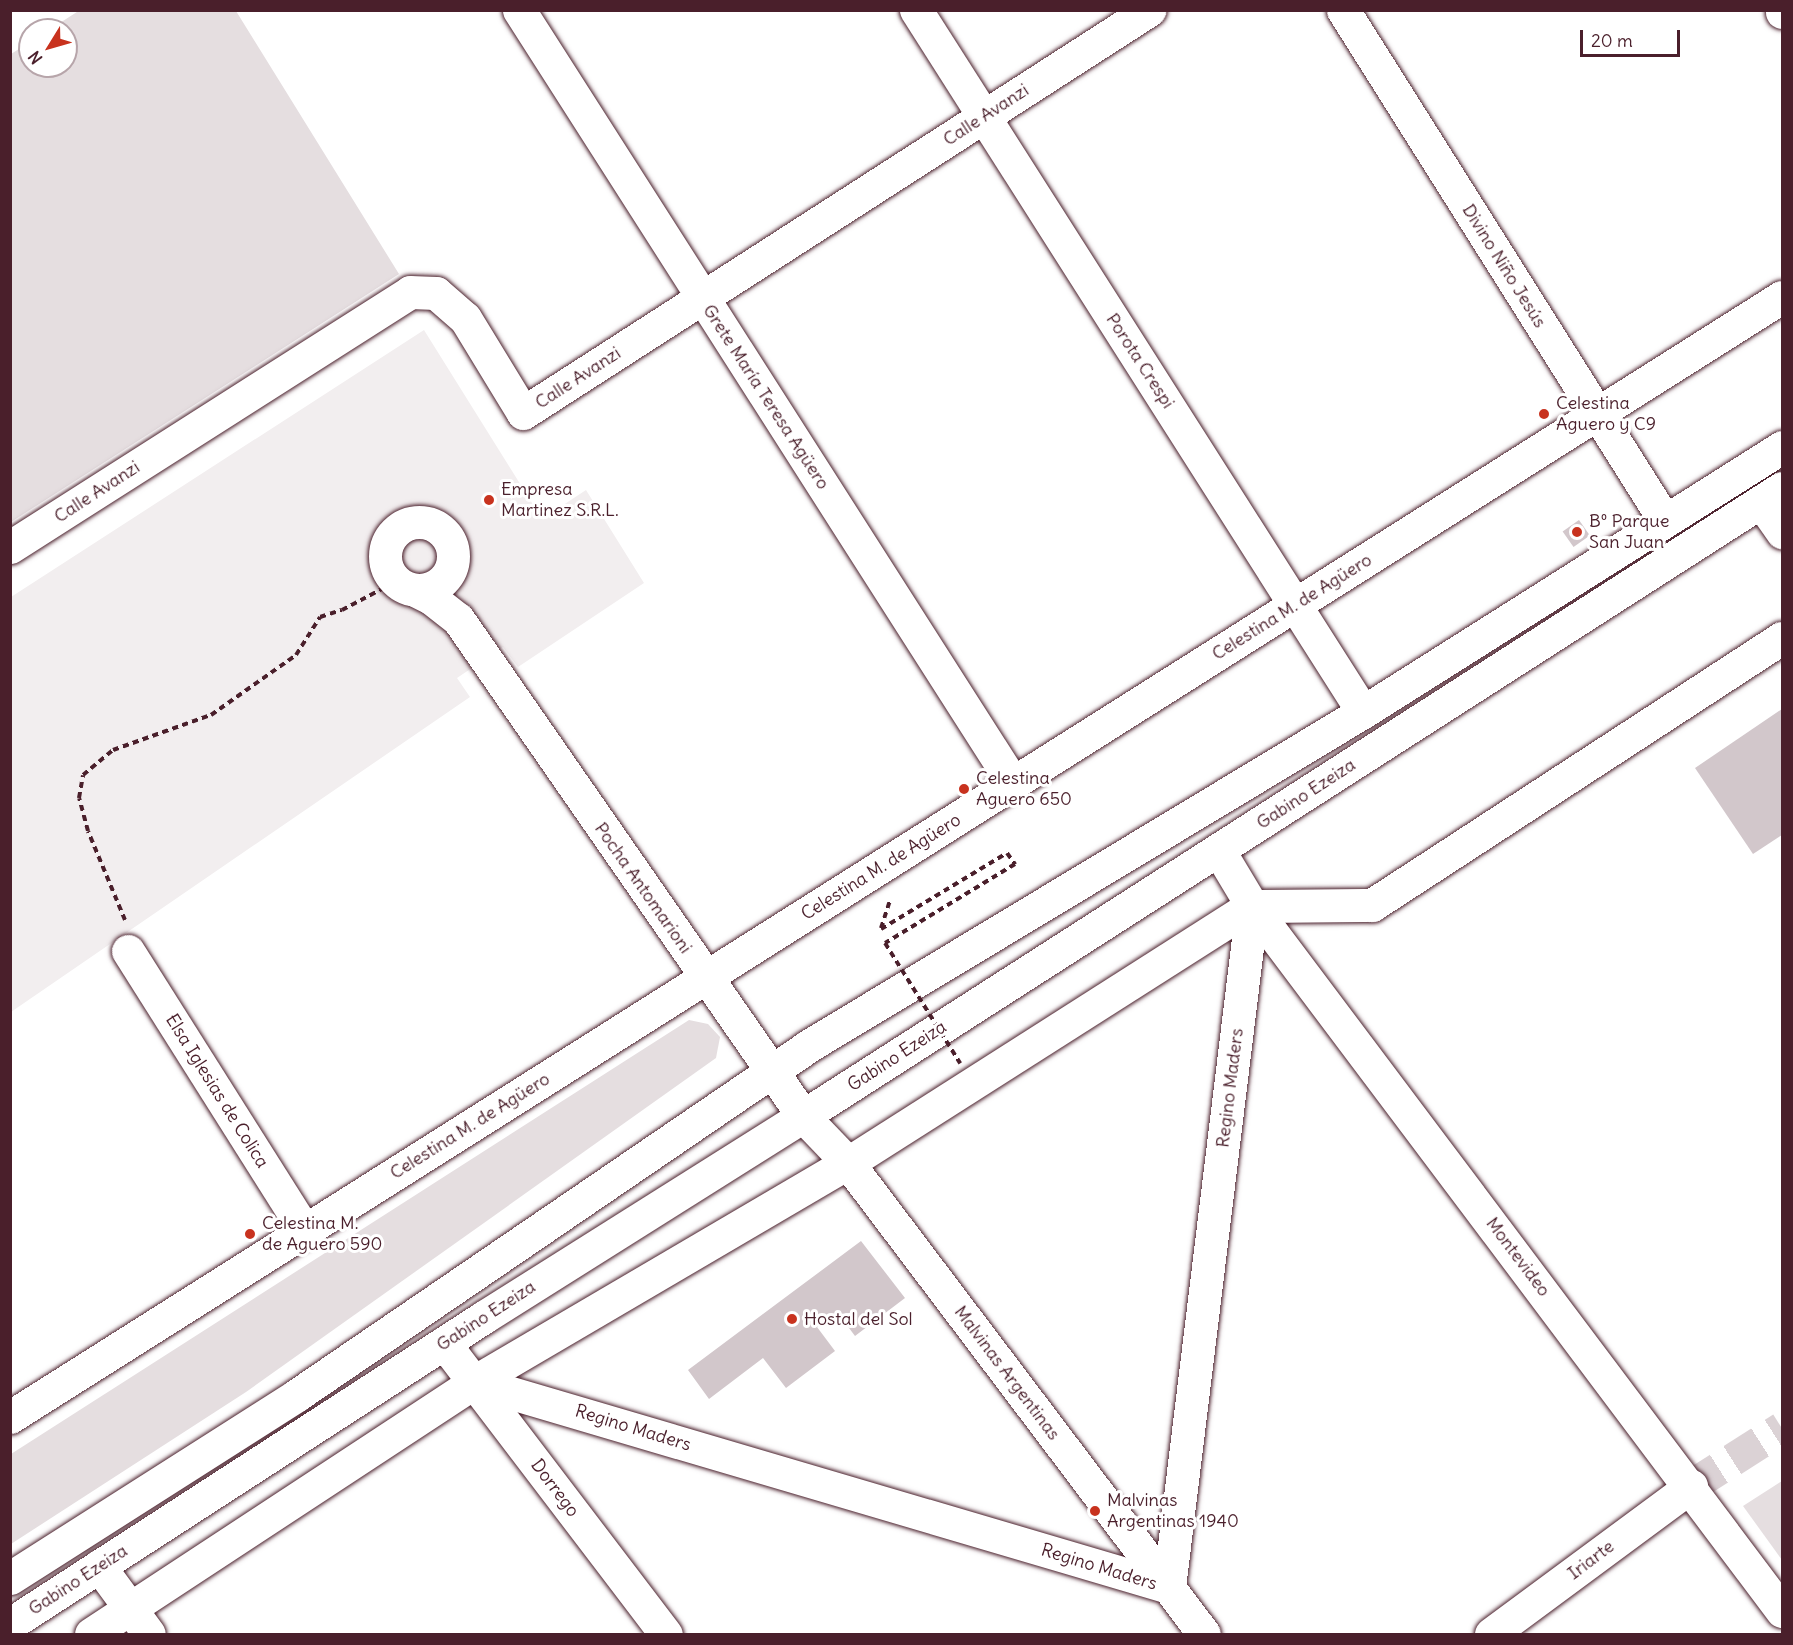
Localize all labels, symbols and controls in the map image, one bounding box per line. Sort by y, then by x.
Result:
north arrow [18,18,78,78]
scale bar [1583,18,1684,56]
text: 20 m [1591,29,1633,52]
text: N [24,47,47,68]
street label: Calle Avanzi [939,79,1033,151]
street label: Divino Niño Jesús [1457,200,1551,332]
street label: Grete María Teresa Agüero [698,300,834,494]
street label: Porota Crespi [1101,309,1179,413]
street label: Calle Avanzi [531,342,625,414]
place label: Celestina Aguero y C9 [1556,393,1656,436]
marker: Celestina Aguero y C9 [1537,407,1551,421]
street label: Calle Avanzi [50,456,144,528]
place label: Empresa Martinez S.R.L. [501,479,619,522]
marker: Empresa Martinez S.R.L. [482,493,496,507]
place label: Bº Parque San Juan [1589,511,1669,554]
marker: Bº Parque San Juan [1570,525,1584,539]
street label: Celestina M. de Agüero [1208,549,1376,665]
street label: Gabino Ezeiza [1253,754,1359,834]
place label: Celestina Aguero 650 [976,768,1072,810]
marker: Celestina Aguero 650 [957,782,971,796]
street label: Celestina M. de Agüero [797,809,965,925]
street label: Pocha Antomarioni [590,818,696,958]
street label: Elsa Iglesias de Colica [161,1010,273,1172]
street label: Gabino Ezeiza [844,1016,950,1096]
street label: Regino Maders [1212,1027,1248,1149]
street label: Celestina M. de Agüero [386,1068,554,1184]
place label: Celestina M. de Aguero 590 [262,1213,382,1256]
street label: Montevideo [1481,1213,1555,1301]
marker: Celestina M. de Aguero 590 [243,1227,257,1241]
street label: Gabino Ezeiza [433,1276,539,1356]
street label: Malvinas Argentinas [950,1302,1064,1444]
place label: Hostal del Sol [804,1308,913,1330]
marker: Hostal del Sol [785,1312,799,1326]
street label: Regino Maders [572,1400,694,1456]
street label: Dorrego [526,1455,584,1521]
place label: Malvinas Argentinas 1940 [1107,1490,1239,1532]
marker: Malvinas Argentinas 1940 [1088,1504,1102,1518]
street label: Iriarte [1564,1536,1618,1584]
street label: Regino Maders [1038,1539,1160,1595]
street label: Gabino Ezeiza [25,1540,131,1620]

